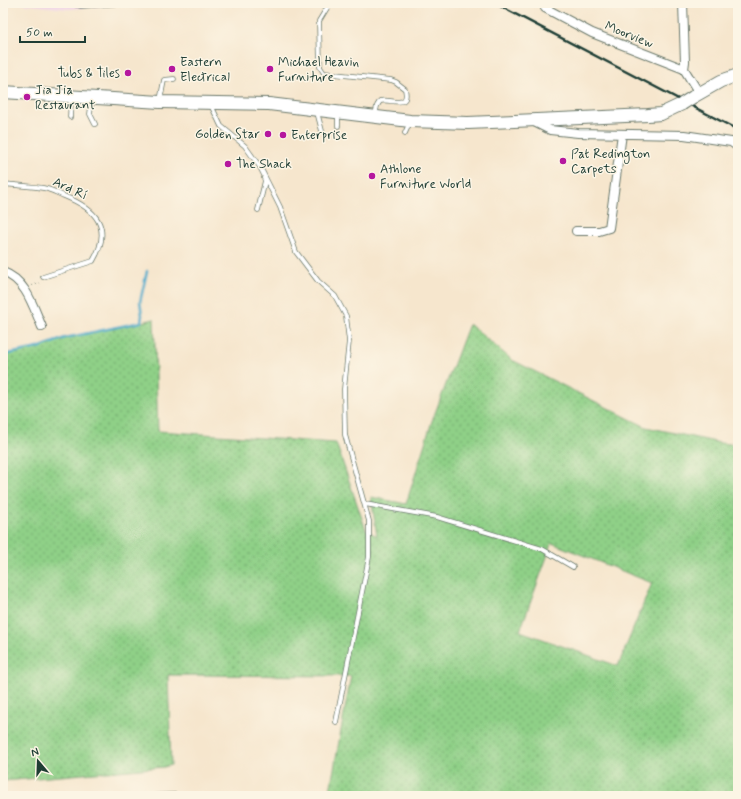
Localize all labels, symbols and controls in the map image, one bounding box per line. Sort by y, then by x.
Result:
scale bar [20,18,85,44]
street label: Moorview [602,18,656,52]
text: 50 m [26,25,53,41]
place label: Eastern Electrical [180,54,230,86]
place label: Michael Heavin Furniture [278,54,359,86]
marker: Eastern Electrical [167,64,177,74]
marker: Michael Heavin Furniture [265,64,275,74]
place label: Tubs & Tiles [57,65,120,82]
marker: Tubs & Tiles [123,68,133,78]
place label: Jia Jia Restaurant [35,82,95,114]
marker: Jia Jia Restaurant [22,92,32,102]
place label: Golden Star [195,126,261,143]
place label: Enterprise [291,127,347,144]
marker: Golden Star [263,129,273,139]
marker: Enterprise [278,130,288,140]
place label: Pat Redington Carpets [571,146,650,178]
place label: The Shack [236,156,292,173]
marker: Pat Redington Carpets [558,156,568,166]
marker: The Shack [223,159,233,169]
place label: Athlone Furniture World [380,161,471,193]
marker: Athlone Furniture World [367,171,377,181]
street label: Ard Rí [50,174,90,204]
north arrow [18,741,58,781]
text: N [29,745,41,760]

